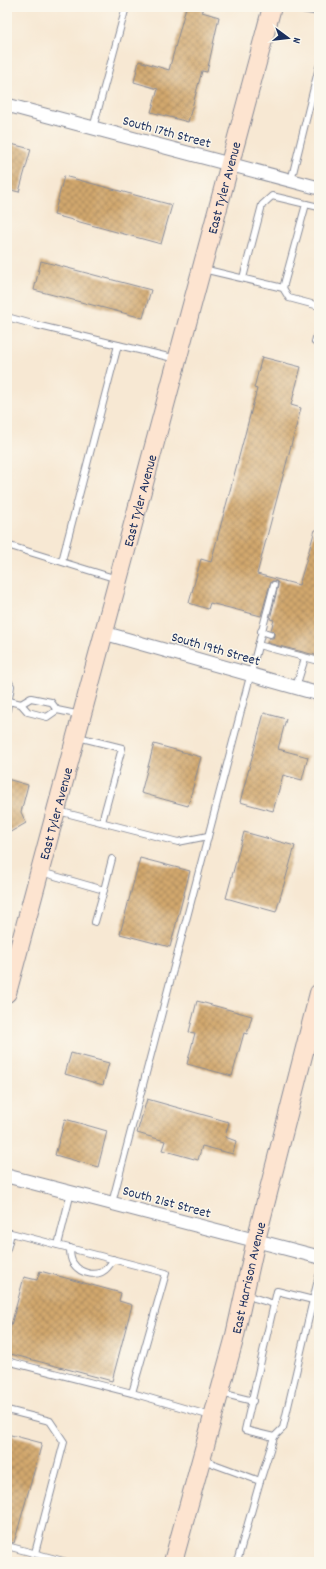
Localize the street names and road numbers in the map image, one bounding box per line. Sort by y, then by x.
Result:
street label: South 17th Street [120,112,213,154]
street label: East Tyler Avenue [203,140,247,236]
street label: East Tyler Avenue [119,453,163,549]
street label: South 19th Street [169,628,262,672]
street label: East Tyler Avenue [35,766,79,862]
street label: South 21st Street [120,1182,213,1224]
street label: East Harrison Avenue [228,1220,272,1336]

